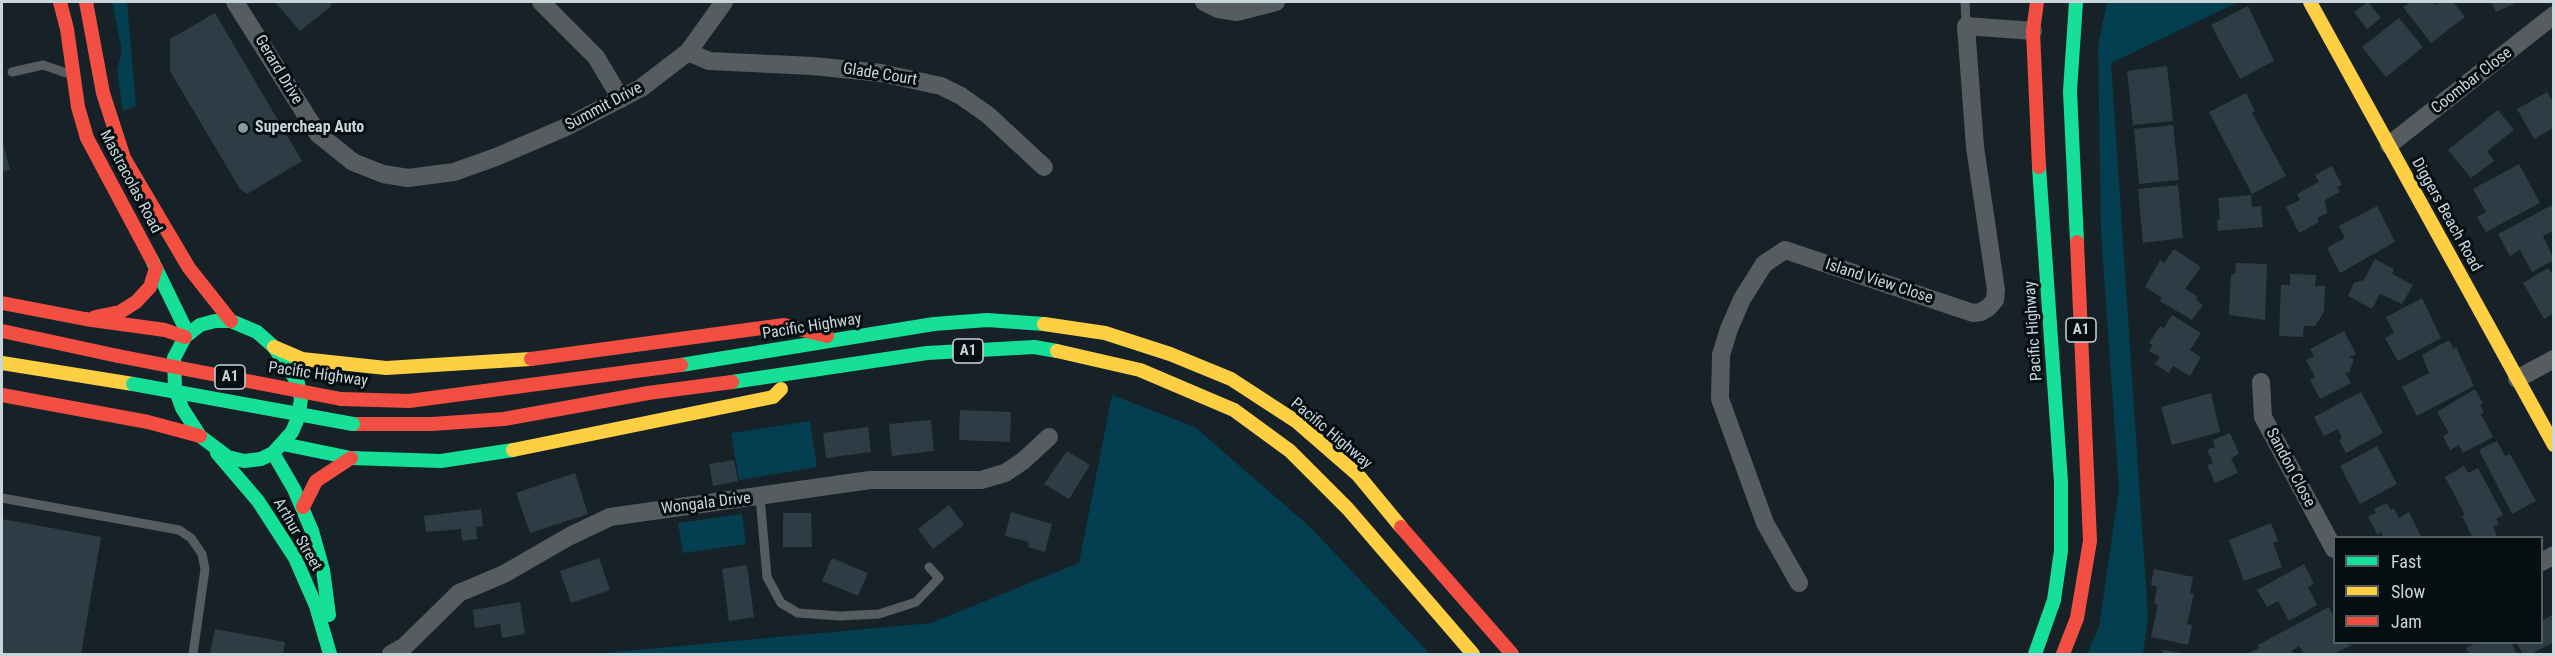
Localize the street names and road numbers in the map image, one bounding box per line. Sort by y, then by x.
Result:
street label: Gerard Drive [250,32,306,108]
street label: Coombar Close [2428,44,2516,118]
street label: Glade Court [842,60,918,90]
street label: Summit Drive [562,79,646,135]
street label: Mastracolas Road [95,127,165,237]
street label: Diggers Beach Road [2407,155,2485,275]
street label: Island View Close [1823,256,1935,308]
street label: Pacific Highway [2021,280,2047,382]
street label: Pacific Highway [761,310,863,344]
road number: A1 [2066,318,2096,342]
road number: A1 [953,339,983,363]
street label: Pacific Highway [267,359,369,391]
road number: A1 [215,365,245,389]
street label: Pacific Highway [1286,394,1376,474]
street label: Sandon Close [2261,425,2319,511]
street label: Wongala Drive [660,489,752,519]
street label: Arthur Street [269,495,325,575]

